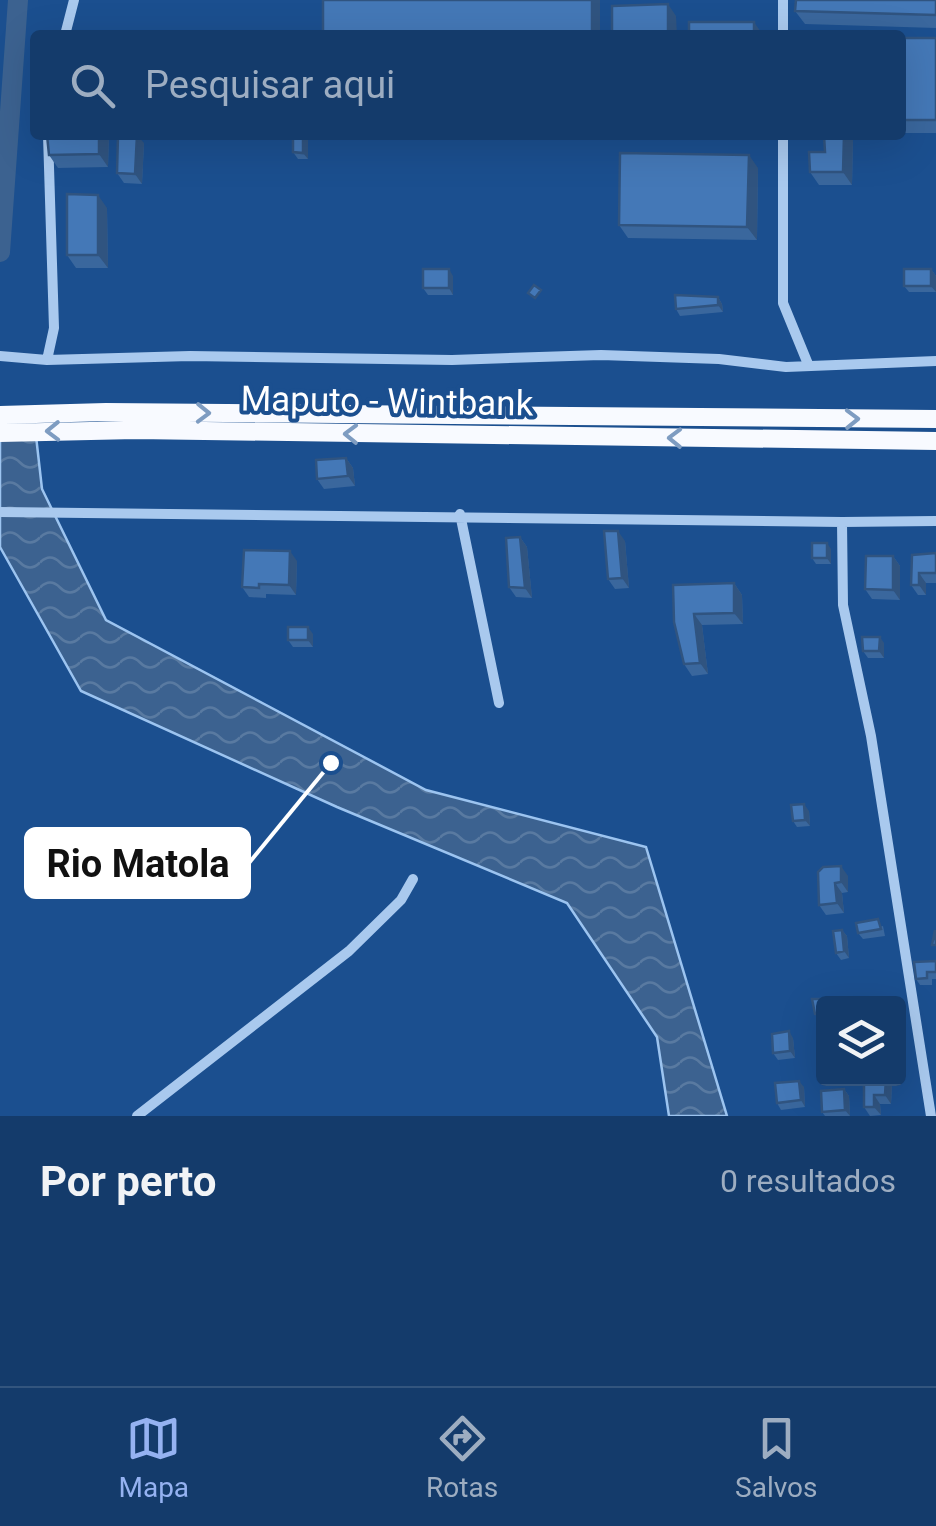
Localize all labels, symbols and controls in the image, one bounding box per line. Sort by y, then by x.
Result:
search box [30,30,906,140]
icon: search [65,58,120,113]
text: Pesquisar aqui [145,63,395,107]
street label: Maputo - Wintbank [240,378,534,425]
one-way arrow [196,403,212,424]
one-way arrow [844,408,860,430]
one-way arrow [45,421,61,442]
one-way arrow [342,423,358,444]
one-way arrow [667,427,682,449]
callout: Rio Matola [26,829,249,897]
text: Rio Matola [46,842,230,886]
map controls [816,996,906,1086]
button: layers [816,996,906,1086]
text: Por perto [40,1157,216,1206]
text: 0 resultados [720,1162,896,1200]
tab: Mapa [118,1411,189,1504]
tab: Rotas [426,1411,498,1504]
tab: Salvos [735,1411,818,1504]

